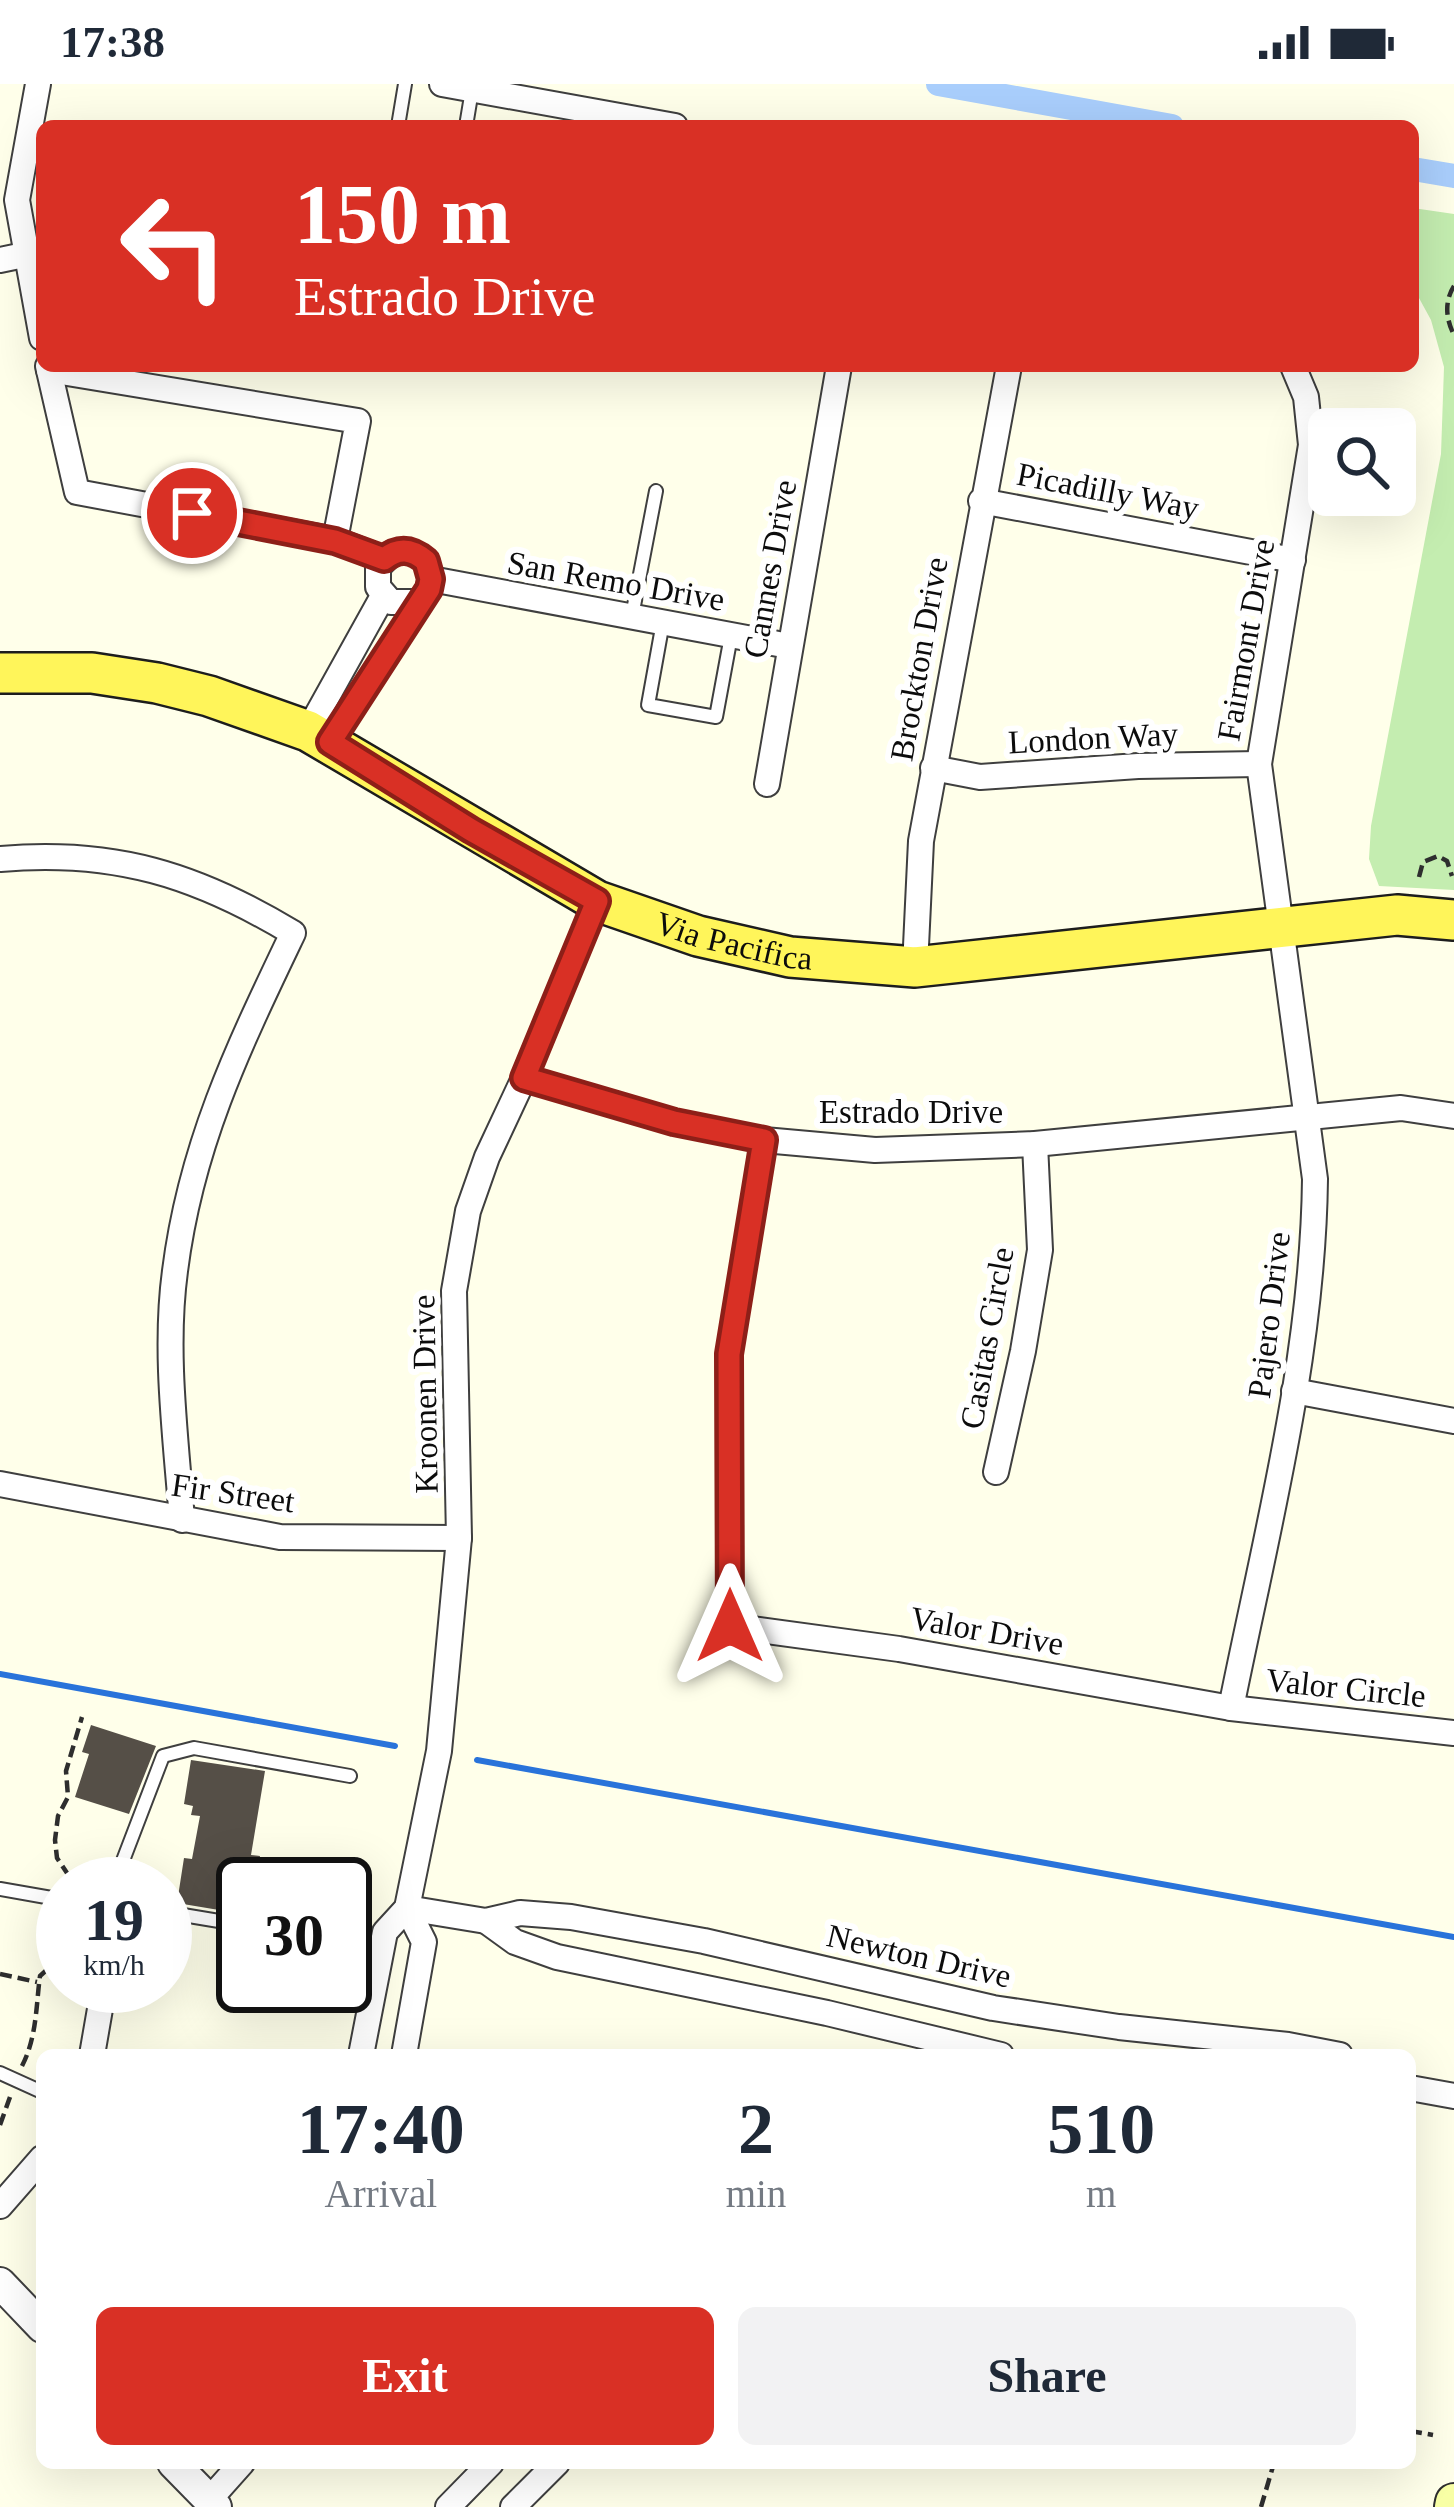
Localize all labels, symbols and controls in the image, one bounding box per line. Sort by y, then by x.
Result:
text: 17:38 [60,17,165,67]
icon: left [96,168,252,324]
text: 150 m [294,168,511,261]
text: Estrado Drive [294,267,595,327]
map controls [1308,408,1416,516]
button: search [1308,408,1416,516]
street label: Picadilly Way [1014,456,1203,526]
pin [141,462,243,564]
street label: Cannes Drive [737,477,803,661]
icon: arrive [159,480,225,546]
street label: Fairmont Drive [1211,536,1281,744]
street label: San Remo Drive [505,544,727,618]
street label: Brockton Drive [883,554,955,764]
street label: London Way [1007,716,1179,760]
street label: Via Pacifica [651,905,814,977]
street label: Estrado Drive [819,1094,1003,1130]
street label: Pajero Drive [1241,1230,1297,1400]
street label: Casitas Circle [953,1244,1021,1432]
street label: Kroonen Drive [405,1294,445,1494]
street label: Fir Street [169,1467,297,1519]
position arrow [667,1563,793,1689]
street label: Valor Drive [908,1600,1066,1662]
street label: Valor Circle [1264,1662,1428,1714]
speed limit sign: 30 [216,1857,372,2013]
text: 19 [84,1887,144,1953]
street label: Newton Drive [823,1917,1015,1995]
text: km/h [83,1948,145,1981]
text: 17:40 [297,2089,465,2169]
text: 2 [738,2089,774,2169]
text: 510 [1047,2089,1155,2169]
text: Arrival [325,2172,437,2215]
text: min [726,2172,786,2215]
text: m [1086,2172,1116,2215]
button: Exit [96,2307,714,2445]
button: Share [738,2307,1356,2445]

